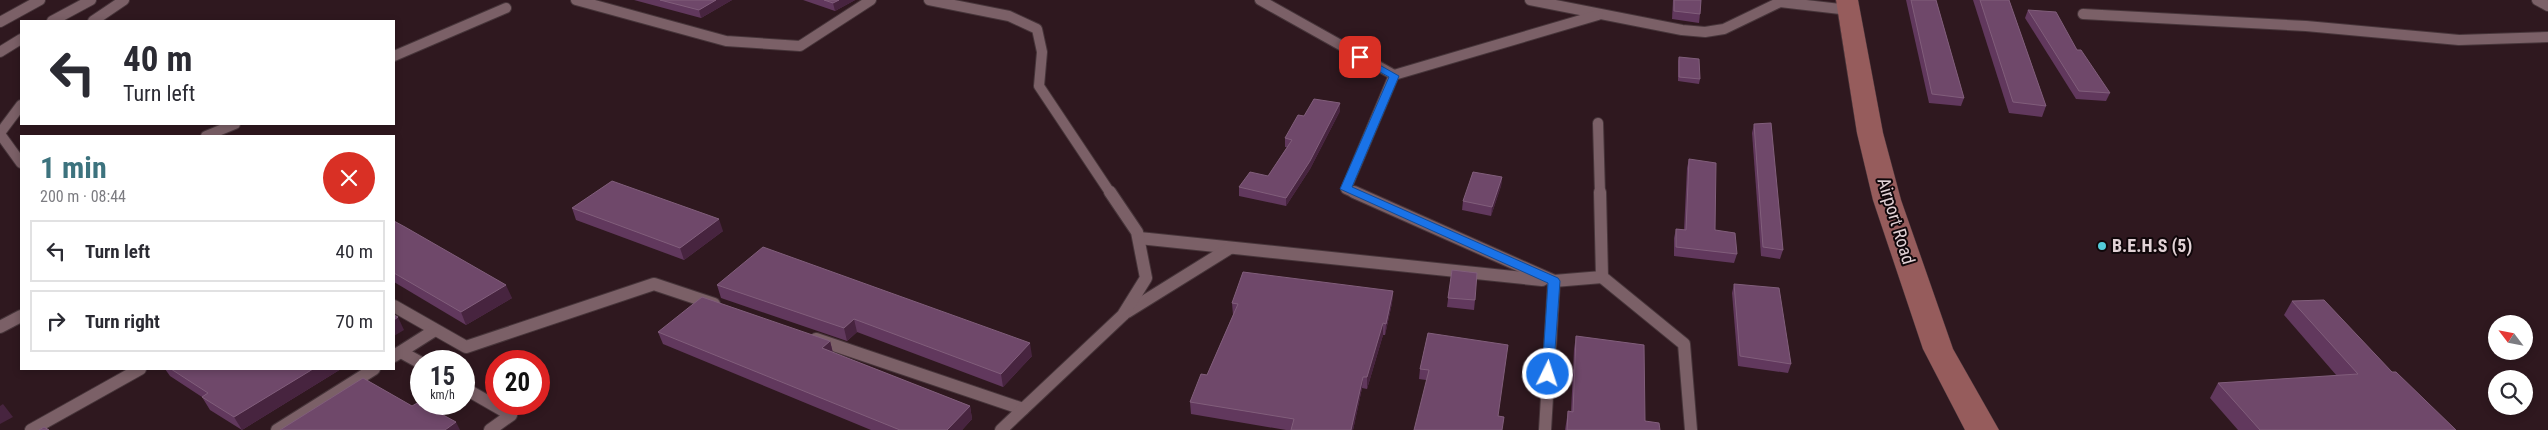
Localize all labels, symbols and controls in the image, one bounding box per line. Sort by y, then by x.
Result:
pin [1339,36,1381,78]
text: 40 m [123,39,192,80]
icon: left [40,40,105,105]
icon: arrive [1346,43,1374,71]
text: Turn left [123,81,195,106]
text: 1 min [40,150,107,185]
button: close [323,152,375,204]
street label: Airport Road [1873,175,1920,267]
text: 200 m · 08:44 [40,187,126,206]
place label: B.E.H.S (5) [2112,235,2192,257]
icon: left [42,237,70,265]
text: Turn left [85,240,150,263]
text: 40 m [336,240,373,263]
marker: B.E.H.S (5) [2096,240,2108,252]
icon: right [42,307,70,335]
text: Turn right [85,310,160,333]
text: 70 m [336,310,373,333]
north arrow [2488,315,2532,360]
map controls [2488,315,2533,415]
position arrow [1521,347,1573,399]
speed limit sign: 20 [485,350,550,415]
text: 15 [430,362,455,391]
button: search [2488,370,2533,415]
text: km/h [430,388,455,402]

